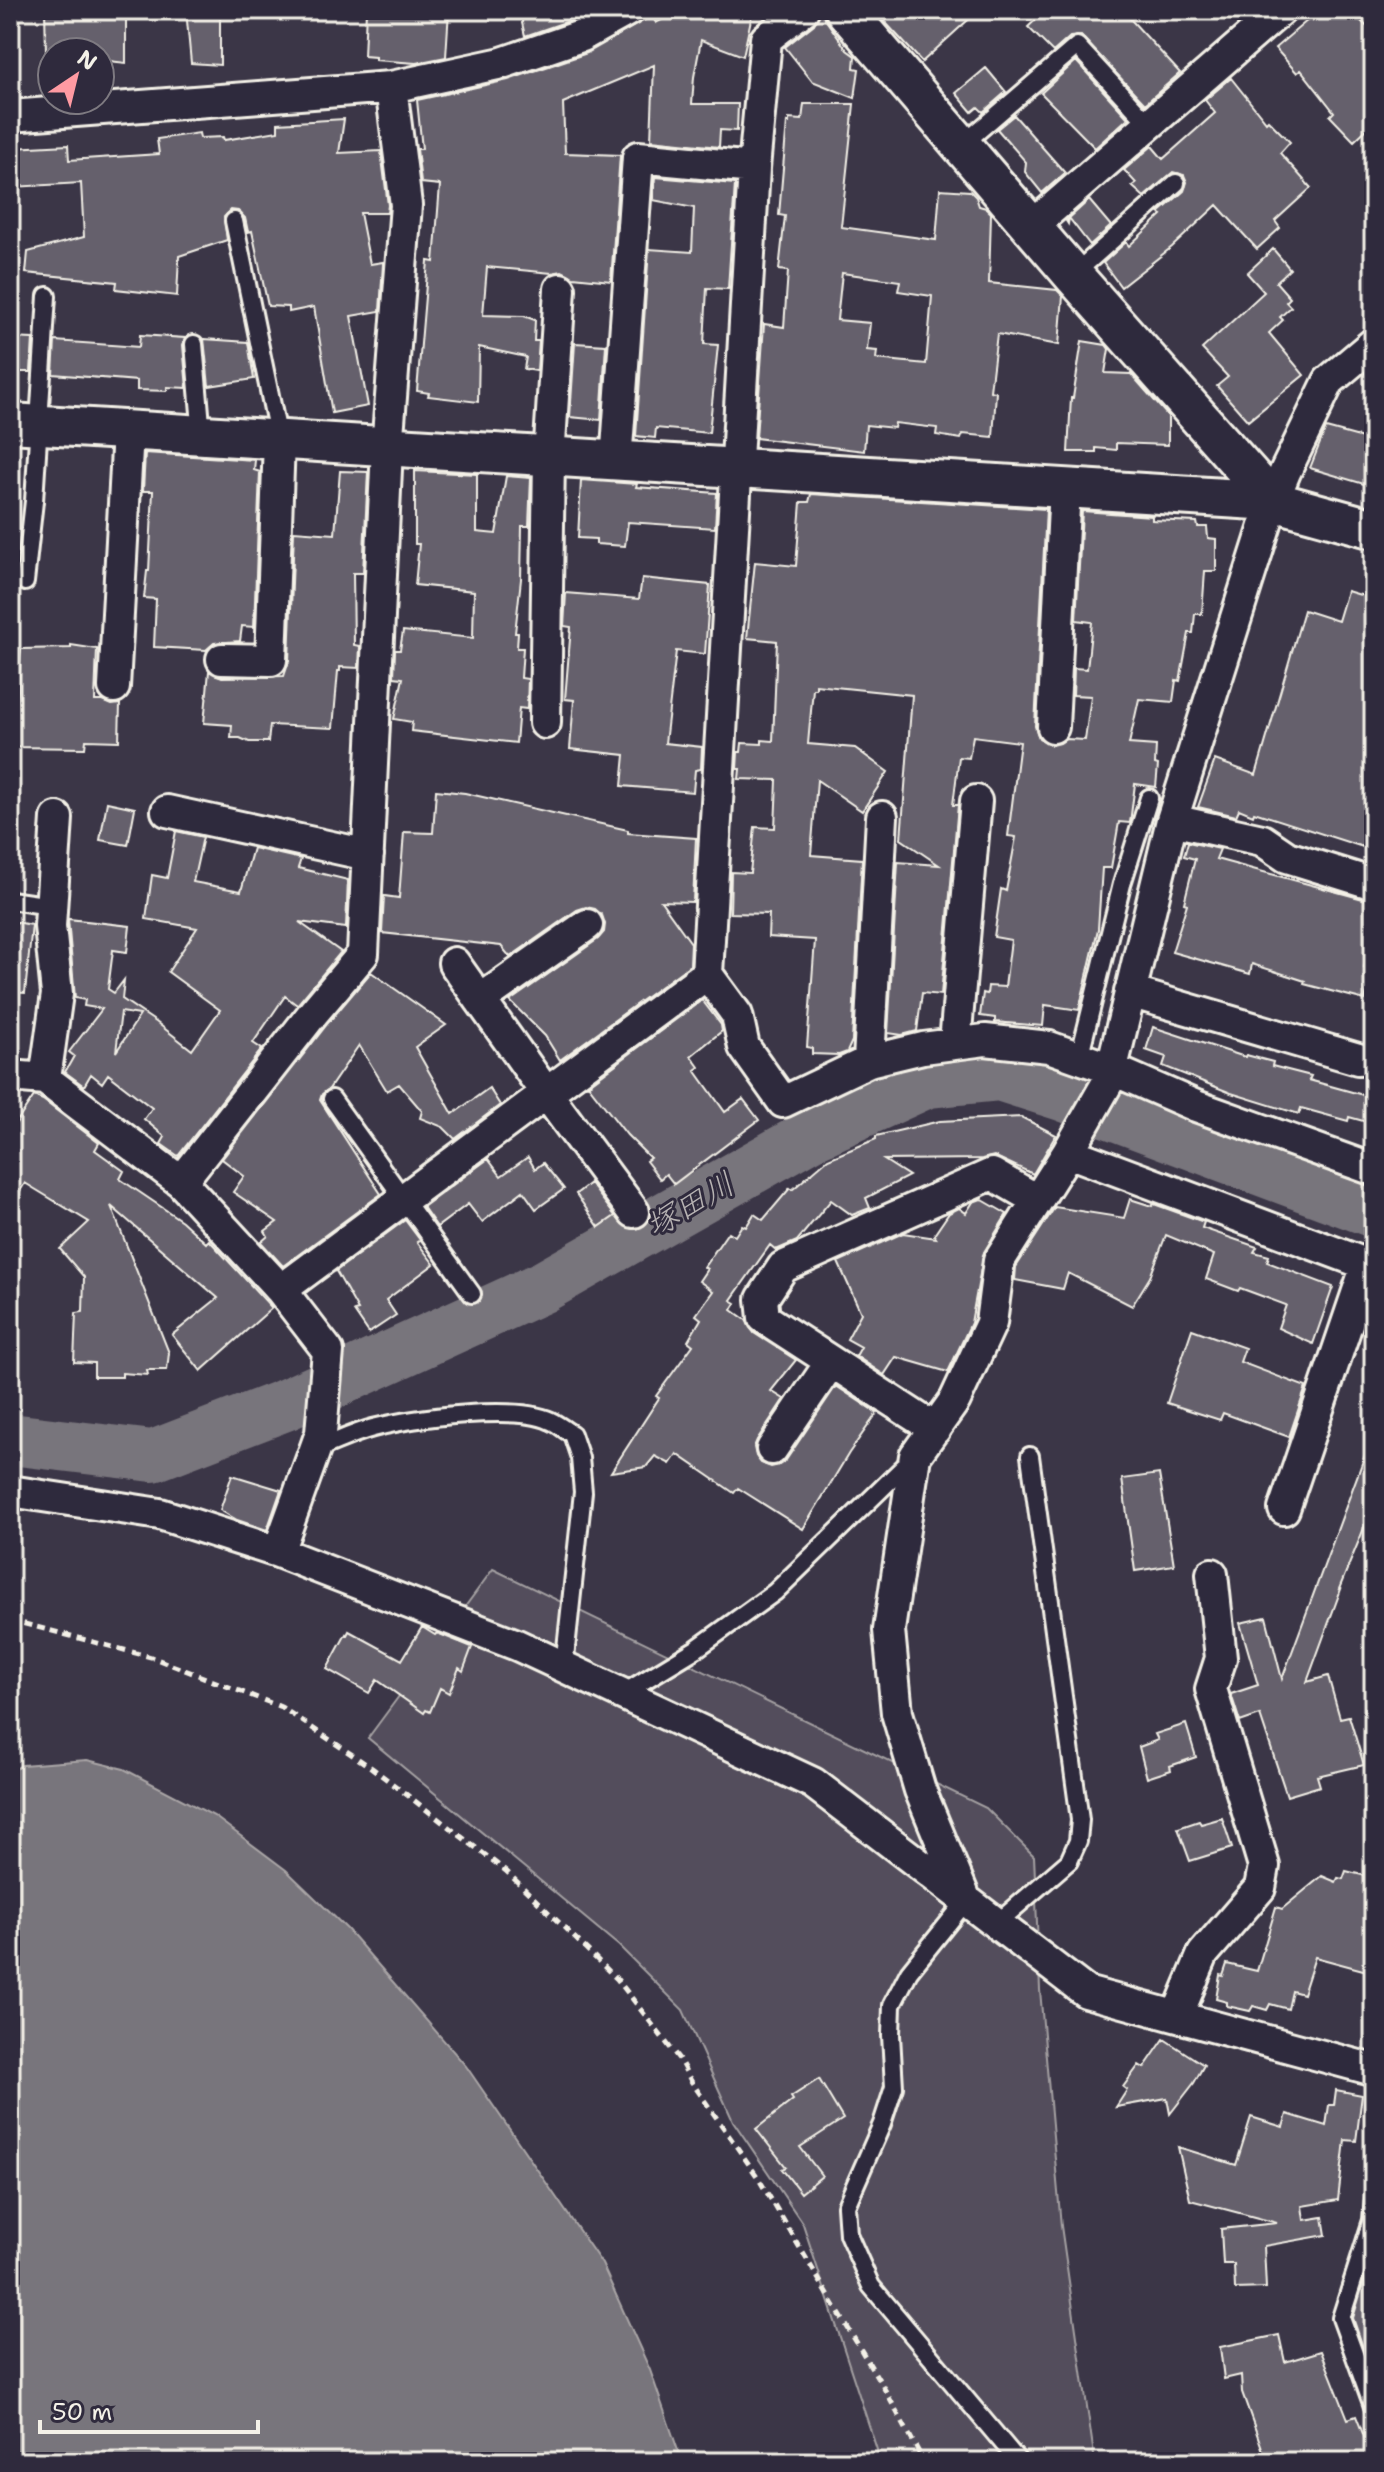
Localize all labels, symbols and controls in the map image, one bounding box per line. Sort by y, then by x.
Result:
north arrow [36,36,116,116]
text: N [72,43,103,77]
water label: 塚田川 [638,1161,742,1247]
scale bar [40,2384,258,2434]
text: 50 m [52,2396,112,2428]

